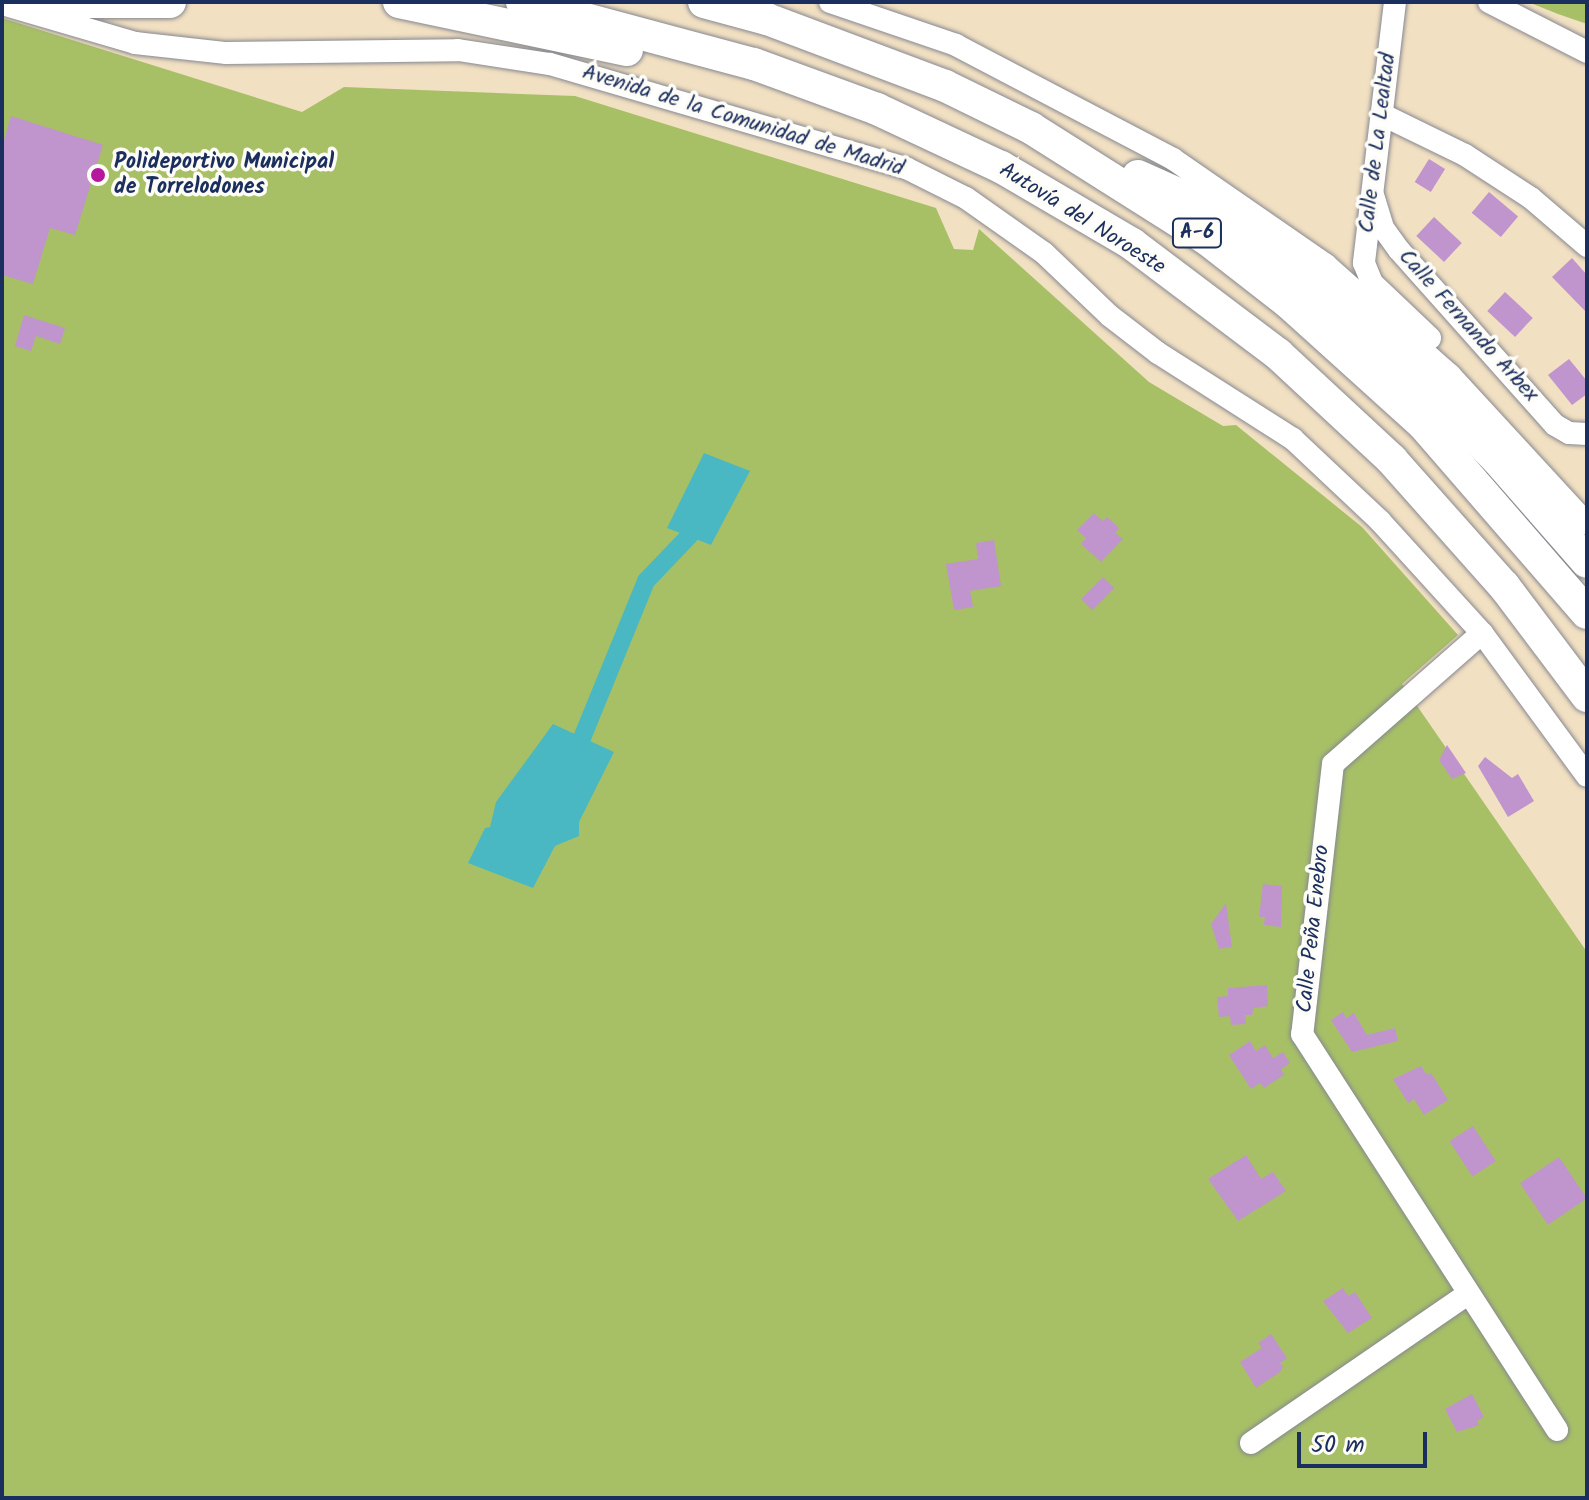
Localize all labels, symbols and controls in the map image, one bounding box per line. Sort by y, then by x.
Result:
street label: Calle de La Lealtad [1354,51,1402,235]
street label: Avenida de la Comunidad de Madrid [579,59,907,183]
place label: Polideportivo Municipal de Torrelodones [114,149,334,200]
street label: Autovía del Noroeste [994,157,1170,281]
marker: Polideportivo Municipal de Torrelodones [89,166,107,184]
road number: A-6 [1171,217,1223,249]
street label: Calle Fernando Arbex [1392,244,1544,408]
street label: Calle Peña Enebro [1292,844,1336,1014]
scale bar [1301,1416,1431,1466]
text: 50 m [1311,1426,1365,1465]

